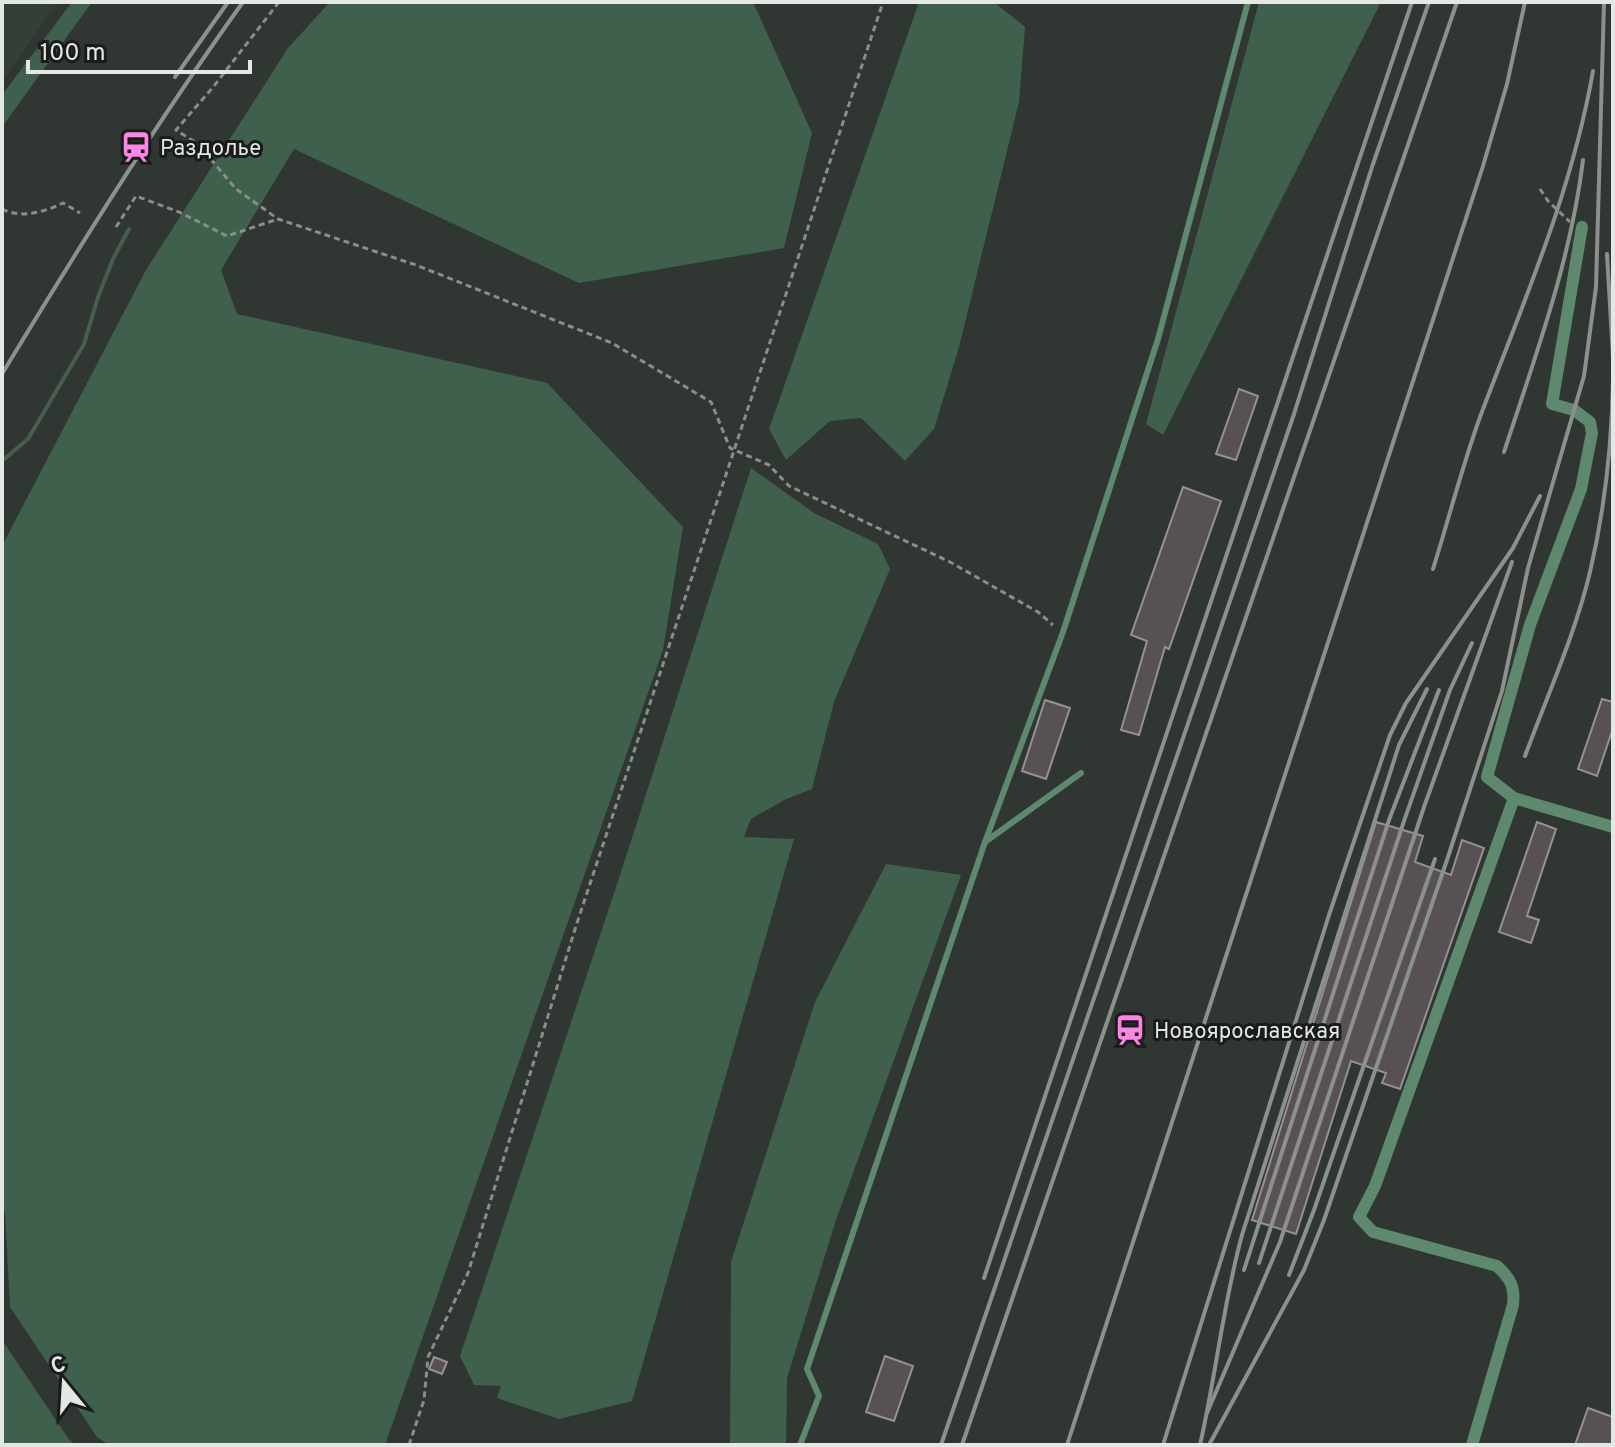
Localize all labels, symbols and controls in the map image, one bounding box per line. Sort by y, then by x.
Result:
scale bar [28,24,250,74]
text: 100 m [40,39,106,69]
station icon: Раздолье [119,130,153,164]
place label: Раздолье [160,136,261,163]
station icon: Новоярославская [1113,1013,1147,1047]
place label: Новоярославская [1154,1019,1340,1046]
north arrow [24,1343,104,1423]
text: С [48,1351,69,1381]

